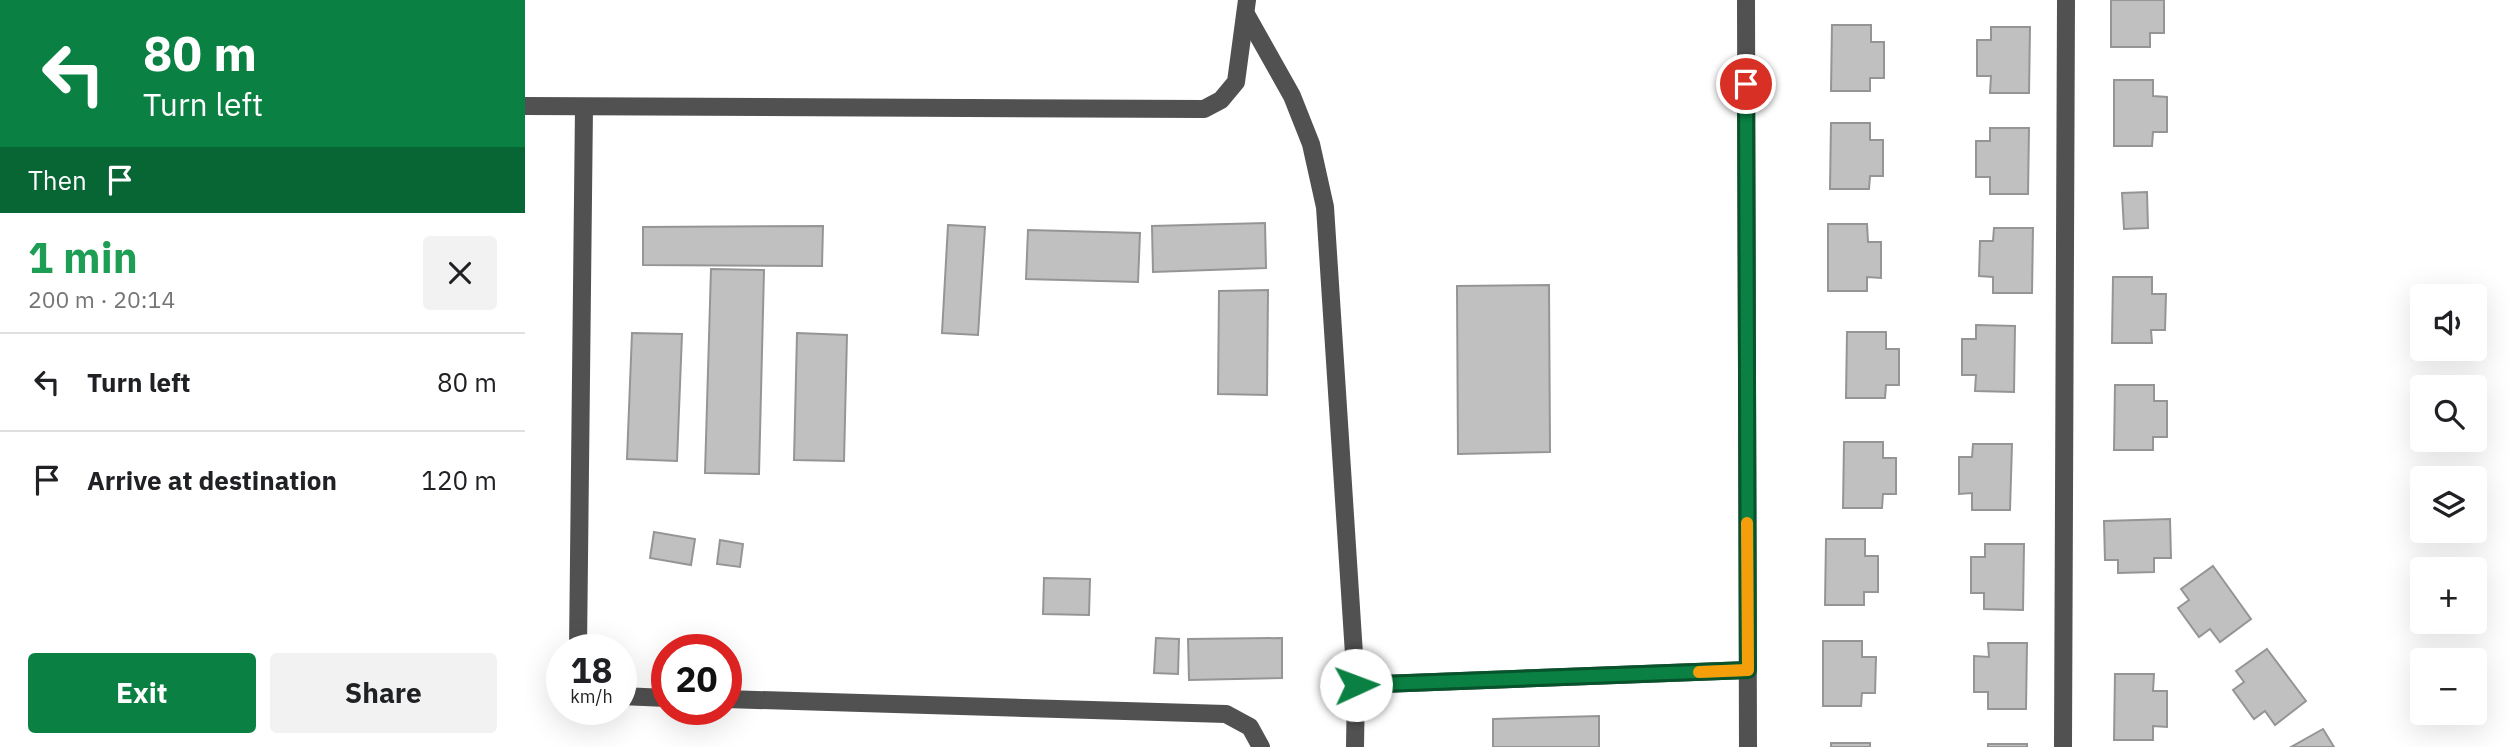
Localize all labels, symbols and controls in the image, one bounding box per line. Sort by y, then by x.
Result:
text: 80 m [143,21,257,84]
icon: left [28,28,119,119]
pin [1716,54,1776,114]
icon: arrive [1727,65,1765,103]
text: Turn left [143,83,263,125]
icon: arrive [101,161,139,199]
text: Then [28,163,87,197]
text: 1 min [28,230,138,285]
button: close [423,236,497,310]
text: 200 m · 20:14 [28,284,175,314]
map controls [2410,284,2487,725]
button: sound [2410,284,2487,361]
icon: left [28,363,66,401]
text: Turn left [87,365,190,399]
text: 80 m [437,365,497,399]
button: search [2410,375,2487,452]
icon: arrive [28,461,66,499]
text: Arrive at destination [87,463,337,497]
text: 120 m [421,463,497,497]
button: layers [2410,466,2487,543]
button: + [2410,557,2487,634]
speed limit sign: 20 [651,634,742,725]
text: 18 [570,647,613,693]
position arrow [1319,648,1393,722]
button: − [2410,648,2487,725]
button: Exit [28,653,256,733]
button: Share [270,653,497,733]
text: km/h [570,685,613,708]

